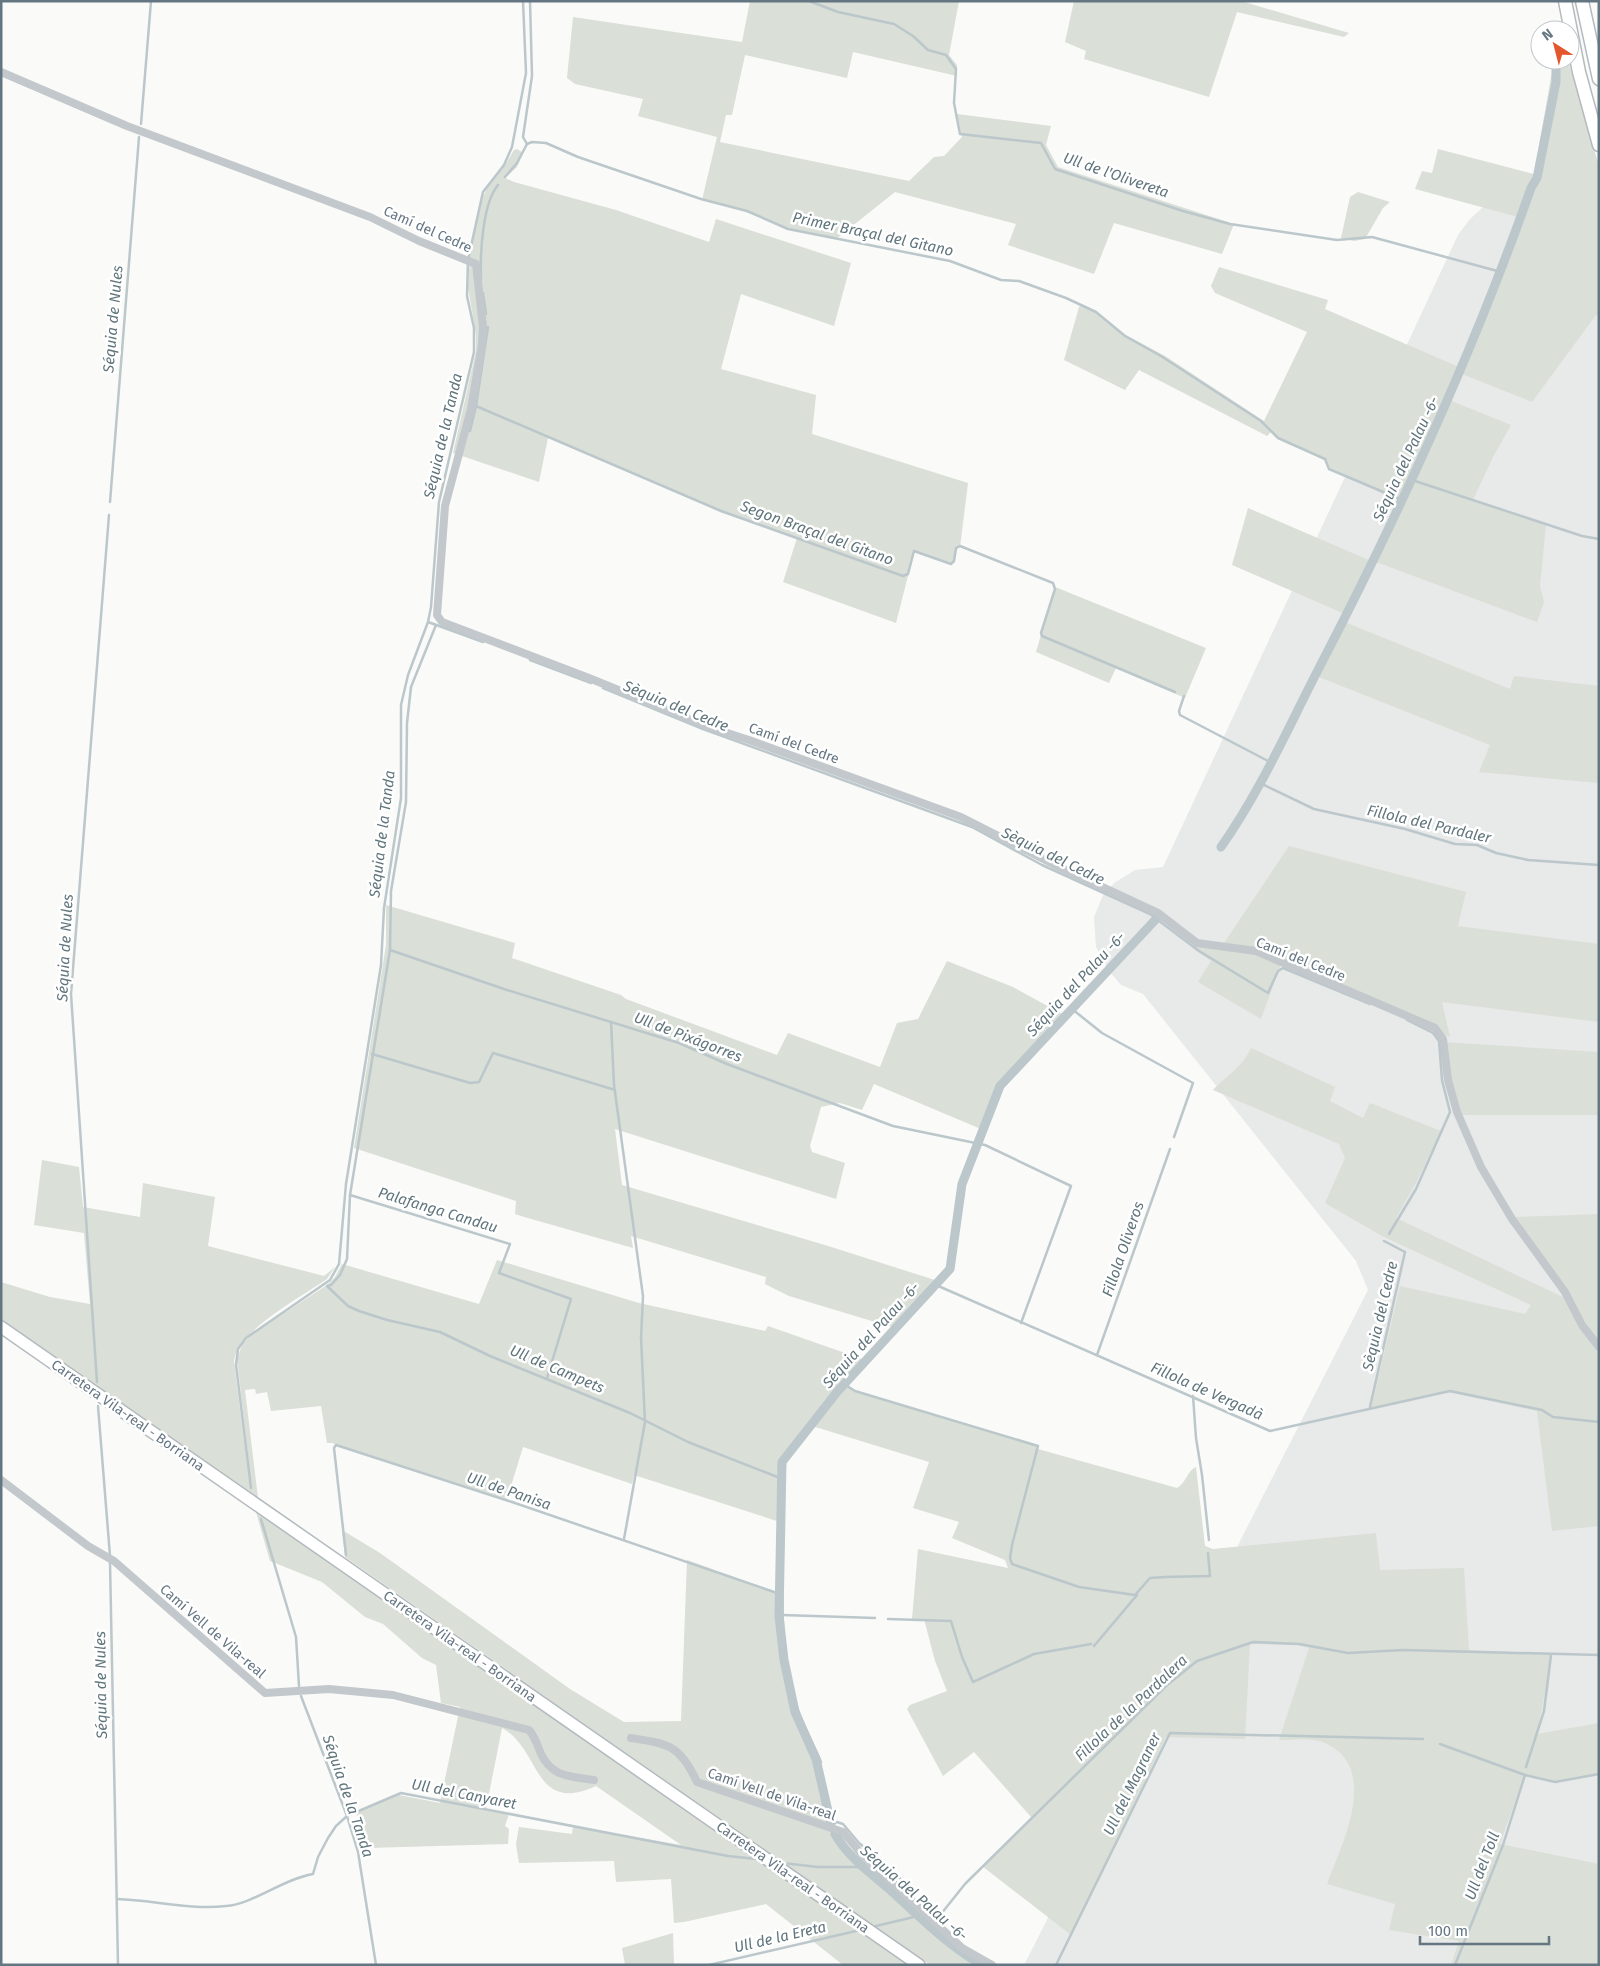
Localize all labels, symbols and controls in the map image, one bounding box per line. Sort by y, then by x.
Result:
north arrow [1530,20,1580,70]
text: N [1539,25,1556,44]
water label: Ull de l'Olivereta [1061,149,1171,201]
street label: Camí del Cedre [381,202,475,257]
water label: Primer Braçal del Gitano [791,208,955,260]
water label: Séquia de Nules [99,264,127,374]
water label: Séquia de la Tanda [420,372,466,501]
water label: Séquia del Palau -6- [1369,393,1443,525]
water label: Segon Braçal del Gitano [737,497,896,569]
water label: Sèquia del Cedre [620,676,731,735]
street label: Camí del Cedre [746,719,841,768]
water label: Séquia de la Tanda [365,769,399,900]
water label: Fillola del Pardaler [1365,801,1494,847]
water label: Sèquia del Cedre [998,823,1107,889]
water label: Séquia de Nules [53,894,77,1003]
water label: Séquia del Palau -6- [1022,928,1129,1041]
street label: Camí del Cedre [1254,934,1348,985]
water label: Ull de Pixágorres [631,1008,745,1066]
water label: Palafanga Candau [376,1183,500,1237]
water label: Fillola Oliveros [1098,1199,1148,1299]
water label: Sèquia del Cedre [1358,1259,1401,1374]
water label: Séquia del Palau -6- [818,1278,923,1392]
water label: Ull de Campets [507,1341,607,1397]
street label: Carretera Vila-real - Borriana [48,1356,208,1475]
water label: Fillola de Vergadà [1148,1358,1266,1424]
water label: Ull de Panisa [465,1468,553,1514]
street label: Camí Vell de Vila-real [156,1581,269,1682]
street label: Carretera Vila-real - Borriana [380,1587,540,1706]
water label: Séquia de Nules [91,1631,111,1740]
water label: Fillola de la Pardalera [1071,1651,1191,1765]
water label: Ull del Magraner [1099,1729,1165,1838]
water label: Séquia de la Tanda [318,1732,377,1860]
street label: Camí Vell de Vila-real [705,1765,838,1824]
water label: Ull del Canyaret [410,1775,519,1813]
street label: Carretera Vila-real - Borriana [713,1818,873,1937]
water label: Ull del Toll [1461,1830,1503,1902]
water label: Séquia del Palau -6- [856,1841,971,1945]
scale bar [1420,1914,1549,1946]
water label: Ull de la Ereta [732,1918,828,1956]
text: 100 m [1428,1922,1468,1940]

